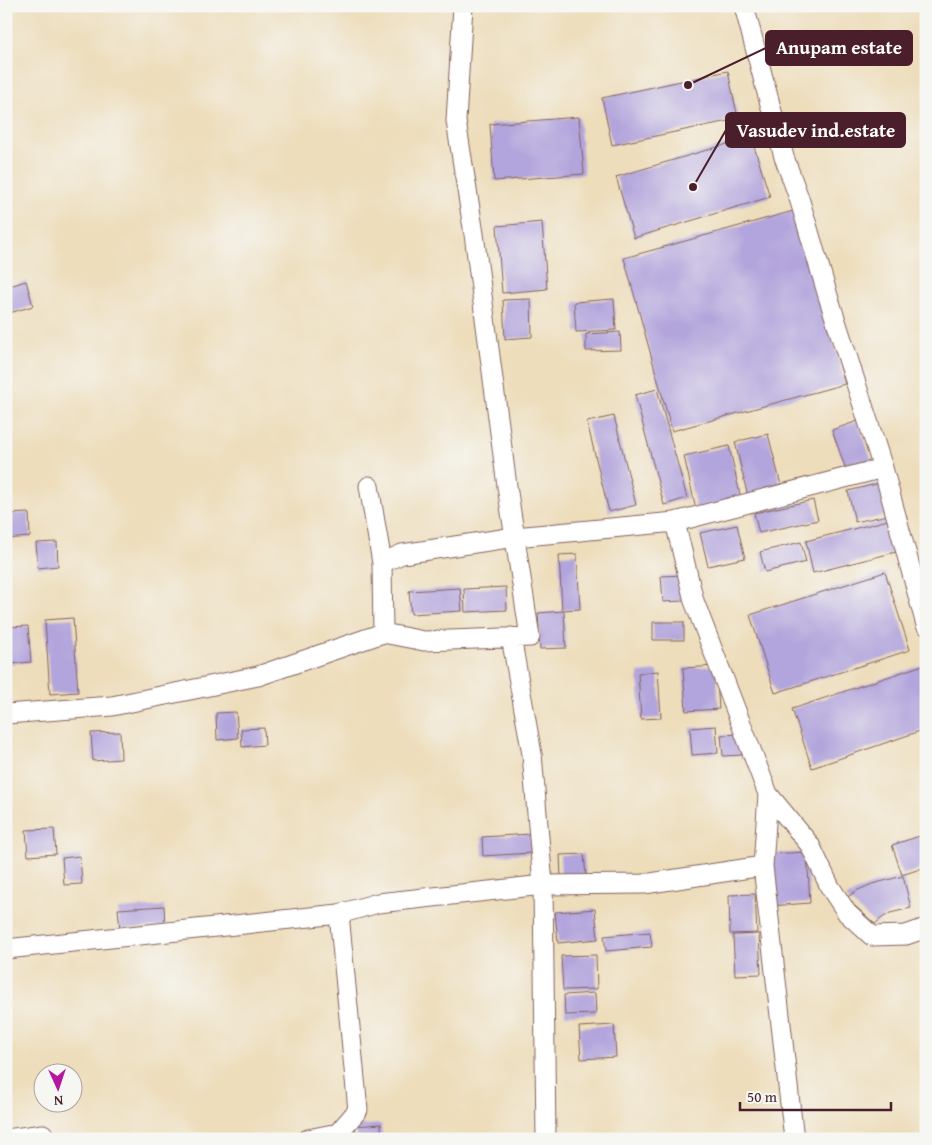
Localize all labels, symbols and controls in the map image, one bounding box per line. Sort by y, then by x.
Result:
callout: Anupam estate [766,31,912,65]
text: Anupam estate [776,33,902,61]
callout: Vasudev ind.estate [726,113,905,147]
text: Vasudev ind.estate [737,116,895,144]
north arrow [32,1062,82,1112]
scale bar [740,1080,891,1112]
text: 50 m [747,1086,778,1107]
text: N [53,1091,64,1111]

